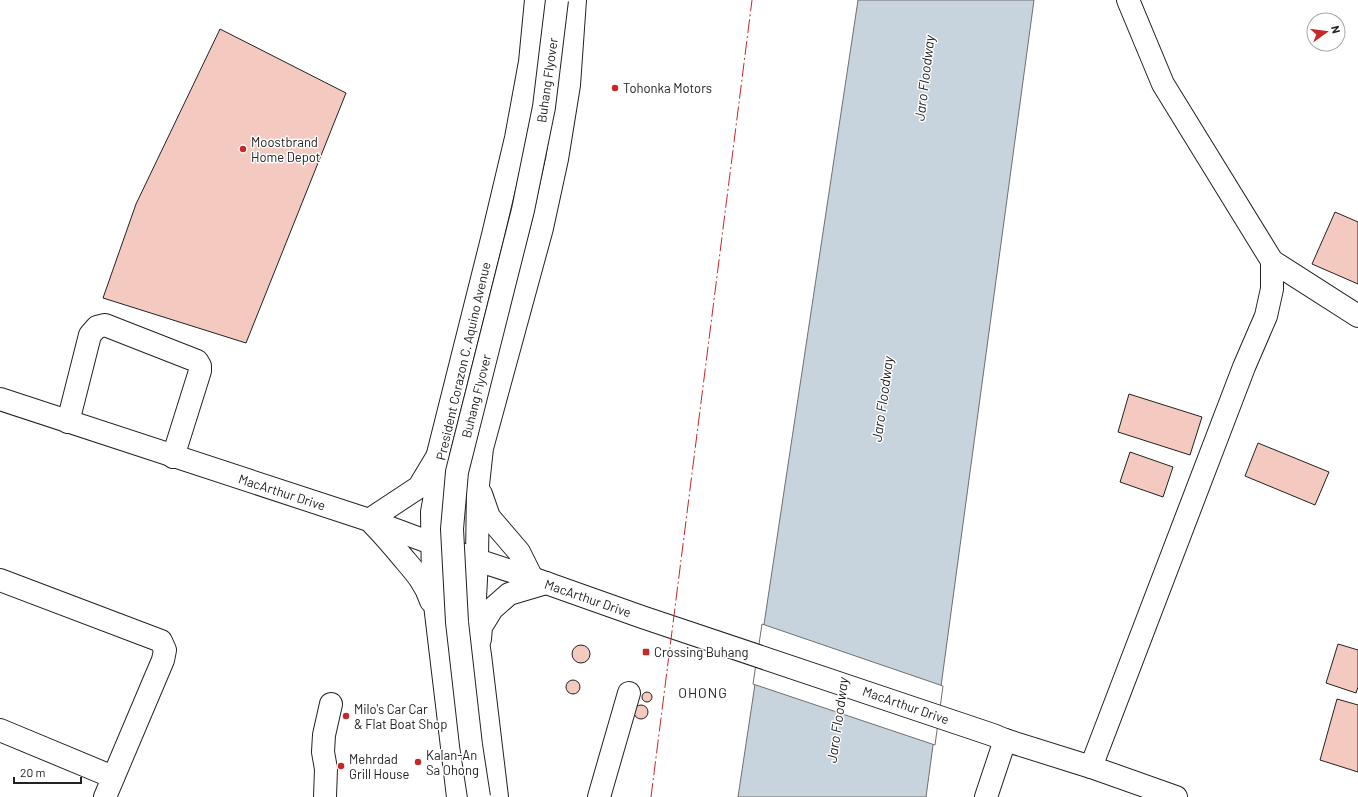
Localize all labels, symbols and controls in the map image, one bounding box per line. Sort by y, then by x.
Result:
north arrow [1306,12,1346,52]
text: N [1329,24,1343,35]
water label: Jaro Floodway [910,33,938,122]
street label: Buhang Flyover [533,36,561,124]
place label: Tohonka Motors [623,80,712,96]
marker: Tohonka Motors [610,83,620,93]
place label: Moostbrand Home Depot [251,134,321,165]
marker: Moostbrand Home Depot [238,144,248,154]
street label: President Corazon C. Aquino Avenue [432,260,494,462]
street label: Buhang Flyover [458,352,494,440]
water label: Jaro Floodway [868,354,897,443]
street label: MacArthur Drive [236,470,328,514]
street label: MacArthur Drive [543,576,633,620]
place label: Crossing Buhang [654,644,748,660]
marker: Crossing Buhang [641,647,651,657]
water label: Jaro Floodway [823,675,852,764]
street label: MacArthur Drive [861,683,951,727]
district label: OHONG [678,684,728,701]
place label: Milo's Car Car & Flat Boat Shop [354,701,447,732]
marker: Milo's Car Car & Flat Boat Shop [341,711,351,721]
place label: Kalan-An Sa Ohong [426,747,479,778]
place label: Mehrdad Grill House [349,751,409,782]
marker: Kalan-An Sa Ohong [413,757,423,767]
scale bar [14,759,81,785]
marker: Mehrdad Grill House [336,761,346,771]
text: 20 m [20,765,46,779]

